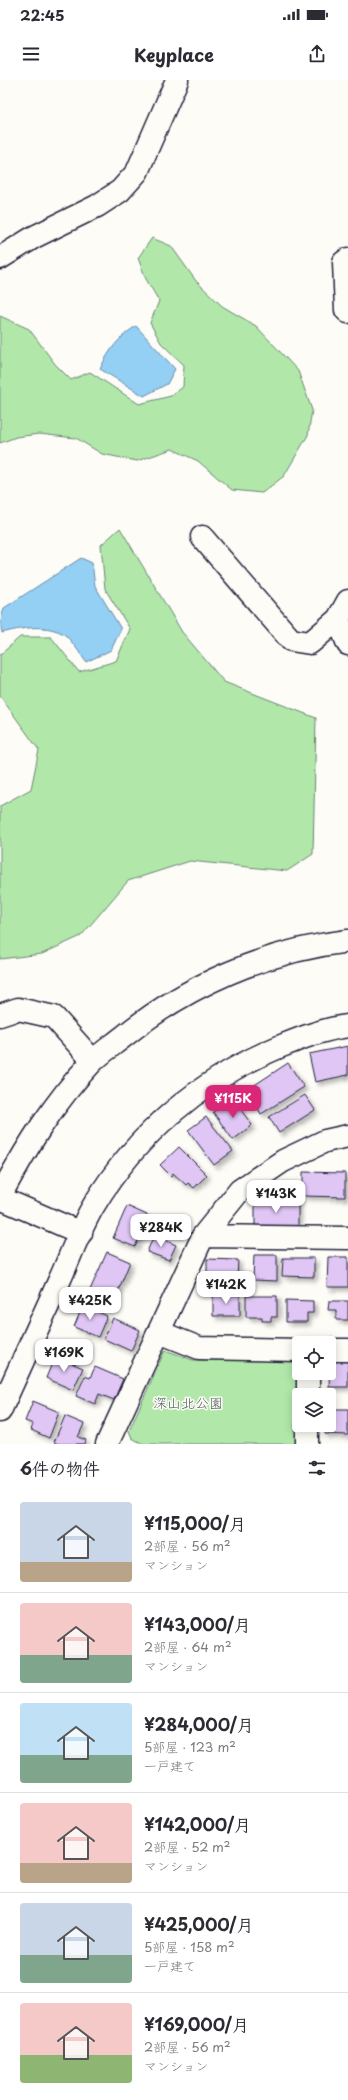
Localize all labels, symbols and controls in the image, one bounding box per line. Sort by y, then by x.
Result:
text: 22:45 [20,3,65,26]
text: Keyplace [134,41,214,68]
icon: menu [20,43,42,65]
icon: share [306,43,328,65]
pin: ¥115K [205,1085,261,1119]
text: ¥115K [214,1088,252,1107]
pin: ¥143K [248,1180,304,1214]
text: ¥143K [256,1183,296,1202]
pin: ¥284K [133,1214,189,1248]
text: ¥284K [139,1217,183,1236]
pin: ¥142K [198,1271,254,1305]
text: ¥142K [206,1274,247,1293]
pin: ¥425K [62,1287,118,1321]
text: ¥425K [68,1290,112,1309]
map controls [292,1336,336,1432]
button: locate [292,1336,336,1380]
pin: ¥169K [36,1339,92,1373]
text: ¥169K [44,1342,84,1361]
button: layers [292,1388,336,1432]
park label: 深山北公園 [153,1392,223,1413]
text: 6件の物件 [20,1455,100,1481]
icon: filters [306,1457,328,1479]
text: ¥115,000/月 [144,1510,246,1536]
icon: home [52,1518,100,1566]
text: 2部屋 · 56 m² [144,1536,231,1555]
text: マンション [144,1555,208,1574]
text: ¥143,000/月 [144,1611,251,1637]
icon: home [52,1619,100,1667]
text: 2部屋 · 64 m² [144,1637,232,1656]
text: マンション [144,1656,208,1675]
text: ¥284,000/月 [144,1711,254,1737]
icon: home [52,1719,100,1767]
text: 5部屋 · 123 m² [144,1737,236,1756]
text: 一戸建て [144,1756,196,1775]
text: ¥142,000/月 [144,1811,251,1837]
icon: home [52,1819,100,1867]
text: 2部屋 · 52 m² [144,1837,231,1856]
text: マンション [144,1856,208,1875]
text: ¥425,000/月 [144,1911,253,1937]
icon: home [52,1919,100,1967]
text: 5部屋 · 158 m² [144,1937,235,1956]
text: 一戸建て [144,1956,196,1975]
text: ¥169,000/月 [144,2011,249,2037]
icon: home [52,2019,100,2067]
text: 2部屋 · 56 m² [144,2037,231,2056]
text: マンション [144,2056,208,2075]

